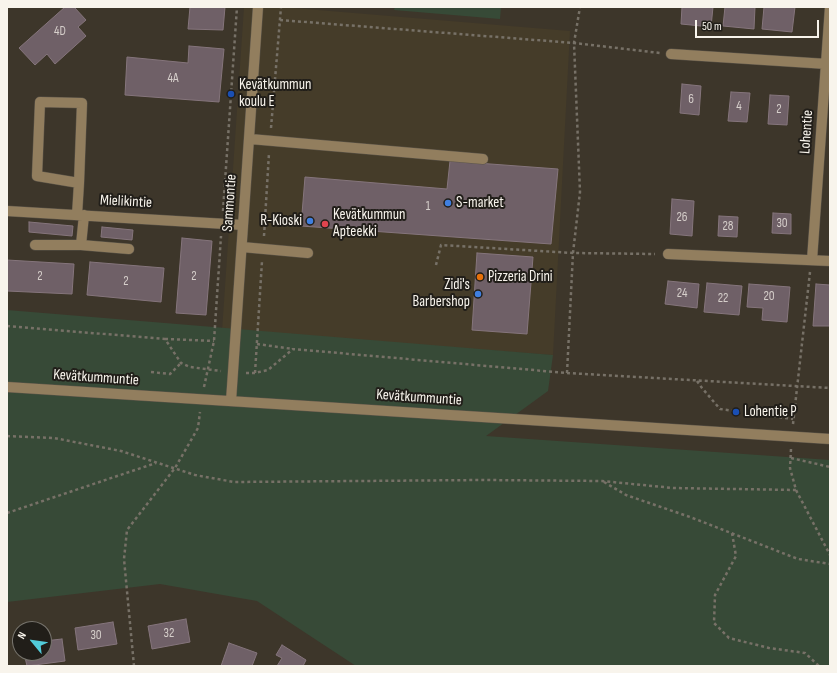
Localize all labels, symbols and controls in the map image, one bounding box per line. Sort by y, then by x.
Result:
scale bar [697,12,821,38]
text: 50 m [702,19,722,34]
house number: 4D [54,24,66,40]
house number: 4A [168,71,178,87]
place label: Kevätkummun koulu E [239,76,311,111]
marker: Kevätkummun koulu E [226,89,236,99]
house number: 6 [688,92,694,108]
house number: 4 [736,99,742,115]
house number: 2 [776,102,782,118]
street label: Lohentie [796,109,818,155]
street label: Sammontie [219,174,241,232]
street label: Mielikintie [100,192,152,212]
place label: S-market [456,194,504,212]
marker: S-market [443,198,453,208]
house number: 1 [426,199,430,215]
place label: Kevätkummun Apteekki [333,206,405,241]
house number: 26 [676,210,688,226]
place label: R-Kioski [260,212,302,230]
marker: R-Kioski [305,216,315,226]
house number: 30 [776,216,788,232]
marker: Kevätkummun Apteekki [320,219,330,229]
house number: 28 [722,219,734,235]
place label: Pizzeria Drini [488,268,553,286]
house number: 2 [37,269,43,285]
house number: 2 [191,269,197,285]
marker: Pizzeria Drini [475,272,485,282]
house number: 2 [123,274,129,290]
place label: Zidi's Barbershop [413,276,470,311]
house number: 24 [677,286,687,302]
marker: Zidi's Barbershop [473,289,483,299]
house number: 20 [763,289,775,305]
house number: 22 [718,291,728,307]
street label: Kevätkummuntie [53,366,139,390]
street label: Kevätkummuntie [376,386,462,410]
place label: Lohentie P [744,403,797,421]
marker: Lohentie P [731,407,741,417]
north arrow [12,621,52,661]
house number: 32 [164,626,174,642]
house number: 30 [90,628,102,644]
text: N [15,630,29,641]

